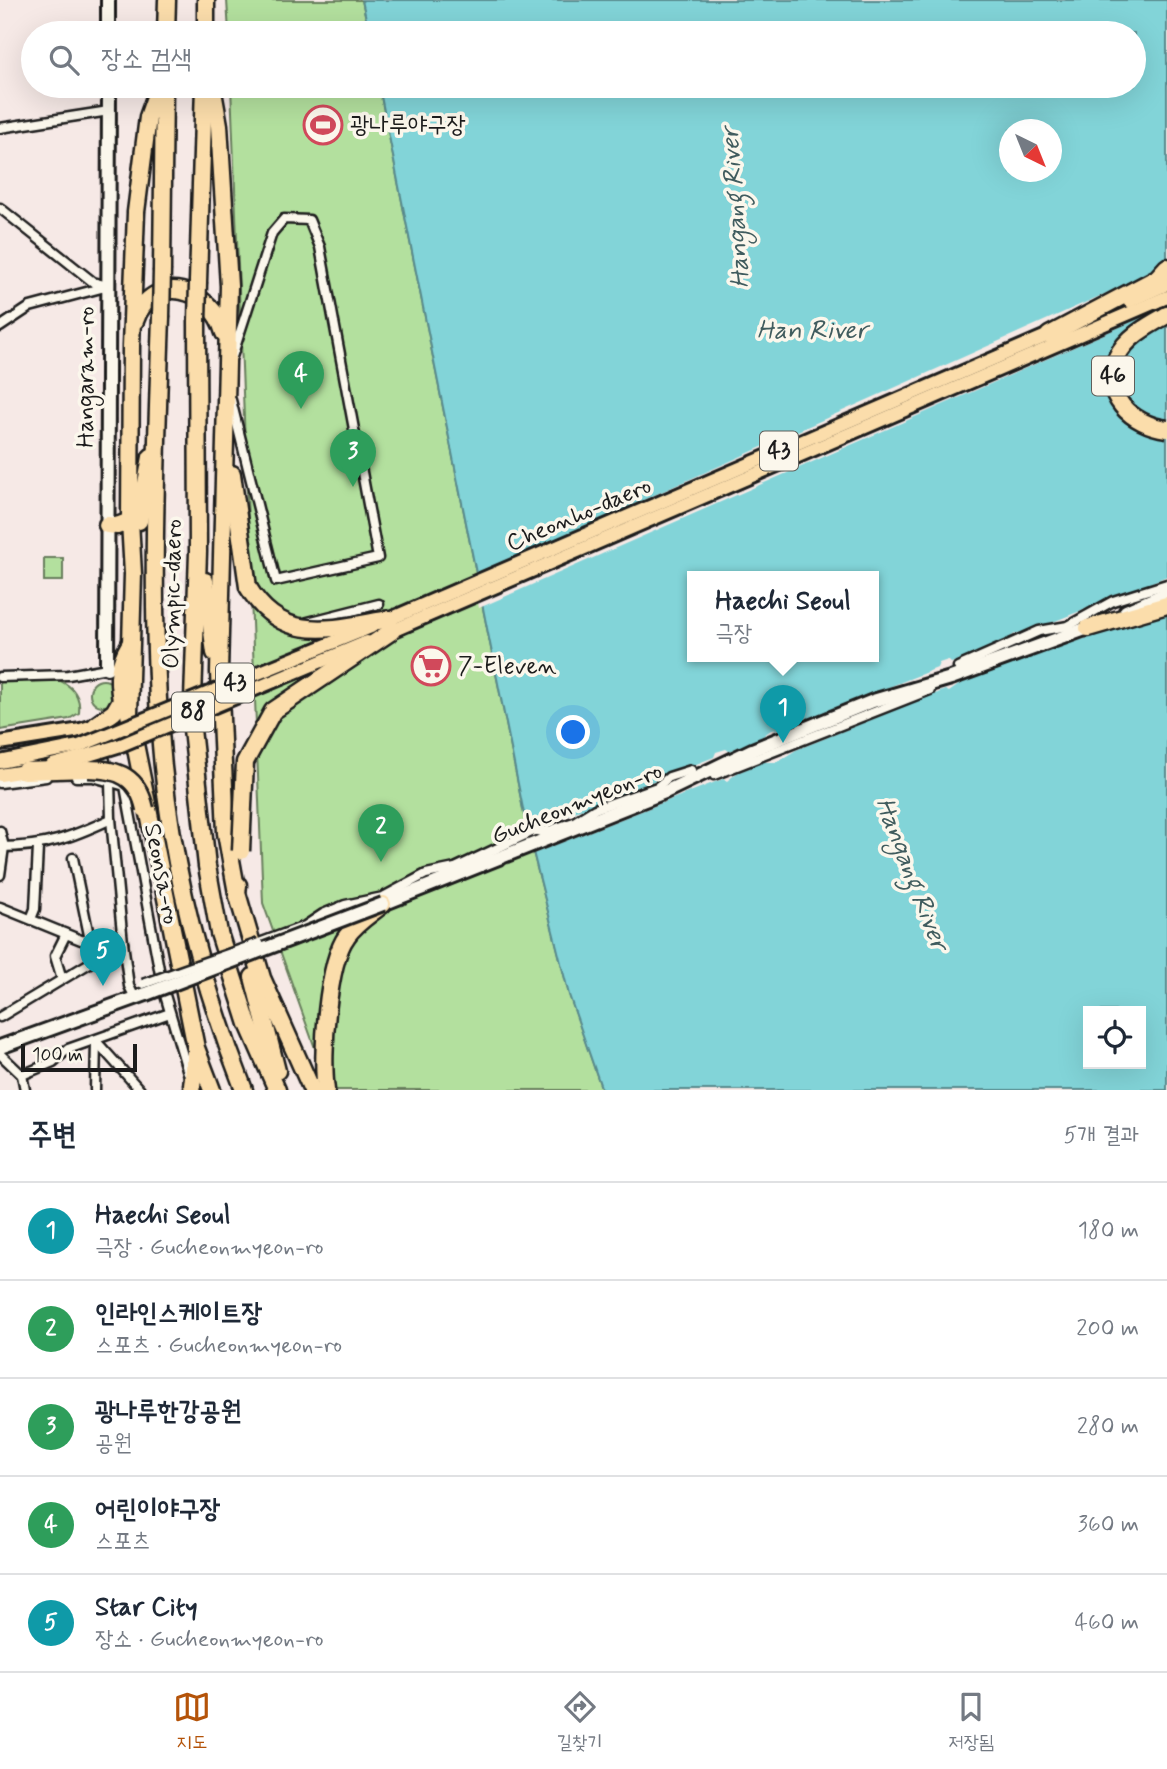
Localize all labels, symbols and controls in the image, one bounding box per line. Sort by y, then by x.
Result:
search box [21,21,1146,98]
icon: search [45,41,83,79]
text: 장소 검색 [101,43,192,77]
sports icon: 광나루야구장 [302,104,344,146]
place label: 광나루야구장 [350,110,466,141]
north arrow [999,119,1062,182]
water label: Hangang River [713,123,762,289]
street label: Hangaram-ro [71,306,104,448]
water label: Han River [757,314,870,348]
pin: 4 [278,351,324,409]
road number: 46 [1092,356,1134,396]
pin: 3 [330,429,376,487]
road number: 43 [760,432,798,471]
street label: Cheonho-daero [502,471,656,559]
street label: Olympic-daero [156,519,190,669]
popup [687,571,879,662]
text: Haechi Seoul [715,585,851,619]
text: 극장 [715,619,752,649]
supermarket icon: 7-Eleven [410,645,452,687]
place label: 7-Eleven [458,651,557,682]
road number: 43 [216,664,254,702]
pin: 1 [760,685,806,743]
road number: 88 [172,692,214,732]
your location [556,715,590,749]
street label: Gucheonmyeon-ro [487,756,667,852]
water label: Hangang River [864,793,957,959]
pin: 2 [358,804,404,862]
street label: Seonsa-ro [136,821,186,927]
pin: 5 [80,928,126,986]
map controls [1083,1006,1146,1069]
button: locate [1083,1006,1146,1069]
scale bar [21,1041,136,1073]
text: 100 m [32,1043,83,1068]
text: 주변 [28,1116,76,1155]
text: 5개 결과 [1063,1121,1139,1151]
text: Haechi Seoul [95,1199,230,1233]
text: 1 [46,1216,56,1246]
text: 180 m [1078,1216,1139,1246]
text: 극장 · Gucheonmyeon-ro [95,1233,324,1263]
text: 인라인스케이트장 [95,1297,262,1331]
text: 2 [45,1314,57,1344]
text: 200 m [1076,1314,1139,1344]
text: 스포츠 · Gucheonmyeon-ro [95,1331,342,1361]
text: 광나루한강공원 [95,1395,241,1429]
text: 3 [46,1412,56,1442]
text: 280 m [1077,1412,1139,1442]
text: 공원 [95,1429,132,1459]
text: 어린이야구장 [95,1493,221,1527]
text: 4 [44,1510,58,1540]
text: 360 m [1078,1510,1139,1540]
text: 스포츠 [95,1527,151,1557]
text: Star City [95,1591,197,1625]
text: 5 [44,1608,58,1638]
text: 460 m [1075,1608,1139,1638]
text: 장소 · Gucheonmyeon-ro [95,1625,324,1655]
tab: 지도 [173,1688,211,1755]
tab: 길찾기 [557,1688,603,1755]
tab: 저장됨 [948,1688,994,1755]

